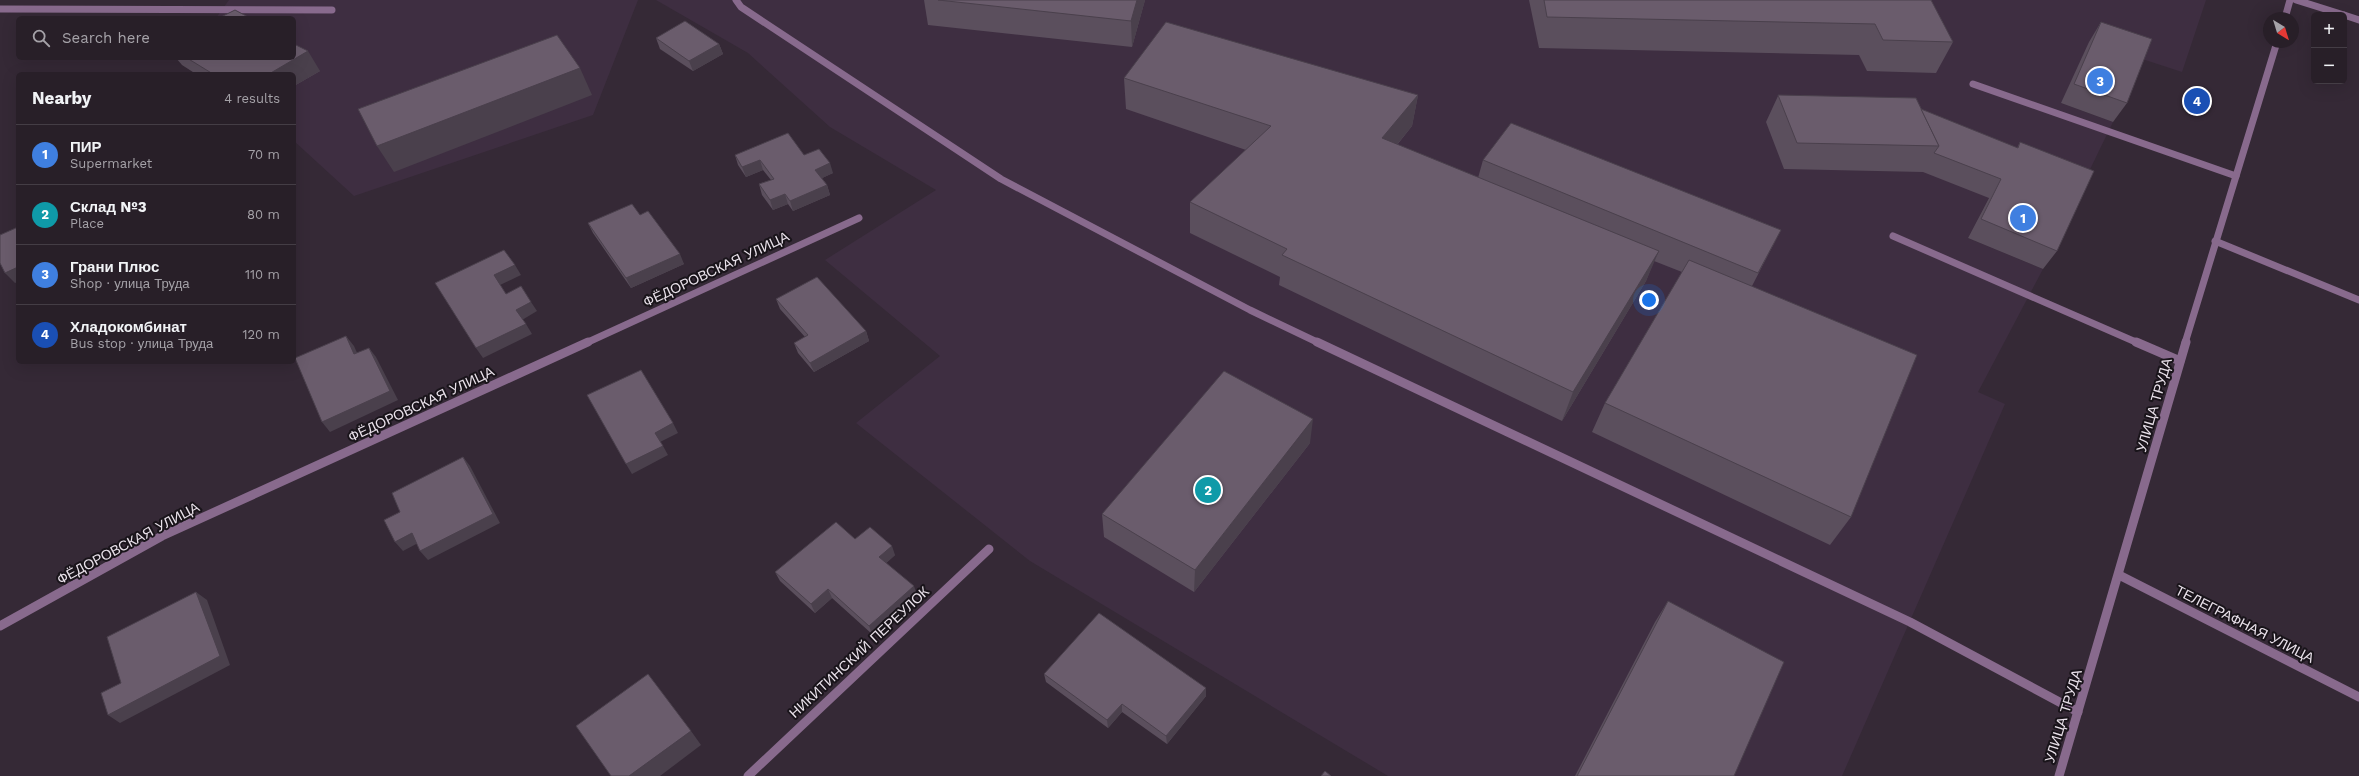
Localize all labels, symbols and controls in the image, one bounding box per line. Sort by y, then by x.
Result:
north arrow [2263,12,2299,48]
map controls [2311,12,2347,84]
button: + [2311,12,2347,48]
search box [16,16,296,60]
icon: search [30,27,52,49]
text: Search here [62,29,150,47]
button: − [2311,48,2347,84]
pin: 3 [2087,66,2113,96]
pin: 4 [2184,86,2210,116]
text: Nearby [32,88,91,108]
text: 4 results [224,91,280,106]
text: ПИР [70,138,102,156]
text: 1 [42,147,48,162]
text: 70 m [248,147,280,162]
text: Supermarket [70,156,152,171]
text: Склад №3 [70,198,147,216]
pin: 1 [2010,203,2036,233]
text: 2 [41,207,49,222]
text: 80 m [247,207,280,222]
text: Place [70,216,104,231]
street label: ФЁДОРОВСКАЯ УЛИЦА [641,228,792,310]
text: Грани Плюс [70,258,159,276]
text: 3 [41,267,49,282]
text: 110 m [245,267,280,282]
text: Shop · улица Труда [70,276,189,291]
your location [1639,290,1659,310]
text: Хладокомбинат [70,318,187,336]
text: 4 [41,327,49,342]
text: 120 m [242,327,280,342]
text: Bus stop · улица Труда [70,336,213,351]
street label: УЛИЦА ТРУДА [2133,356,2175,454]
street label: ФЁДОРОВСКАЯ УЛИЦА [346,363,497,445]
pin: 2 [1195,475,1221,505]
street label: ФЁДОРОВСКАЯ УЛИЦА [54,498,203,587]
street label: НИКИТИНСКИЙ ПЕРЕУЛОК [785,582,933,721]
street label: ТЕЛЕГРАФНАЯ УЛИЦА [2173,582,2318,666]
street label: УЛИЦА ТРУДА [2041,667,2085,765]

